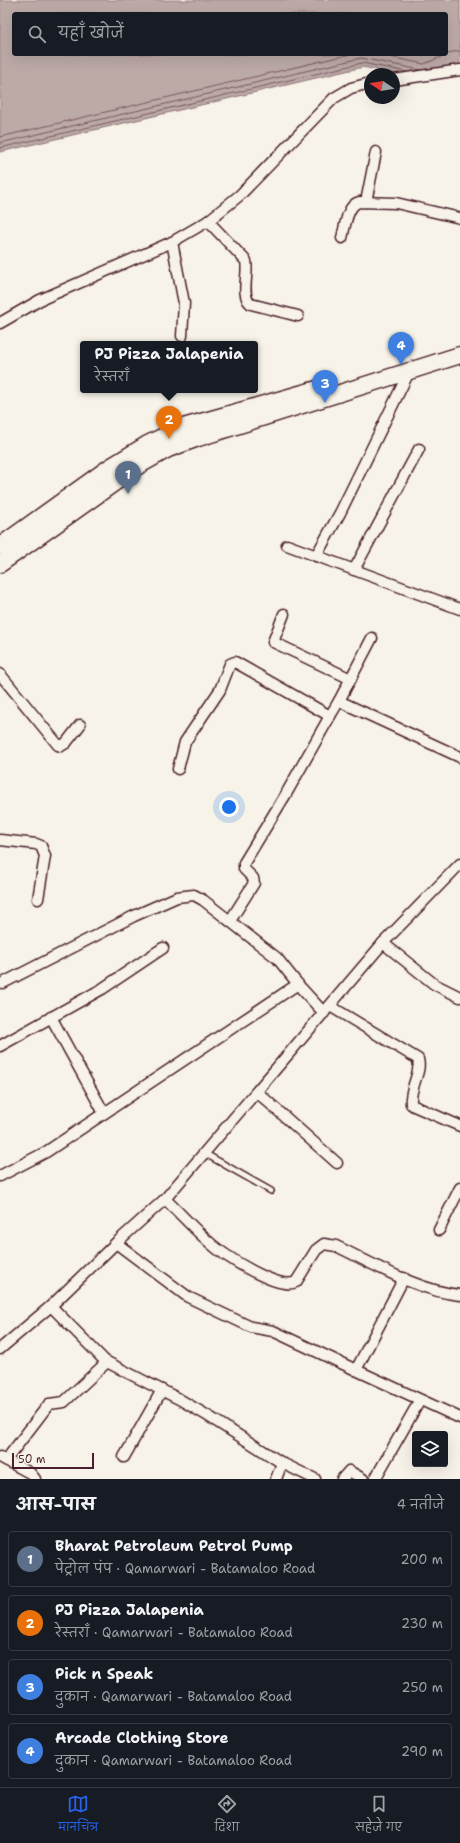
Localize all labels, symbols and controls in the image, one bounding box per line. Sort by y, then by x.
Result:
search box [12,12,448,56]
icon: search [26,23,48,45]
text: यहाँ खोजें [58,23,124,43]
north arrow [364,68,400,104]
pin: 4 [388,332,414,365]
popup [80,341,258,393]
text: PJ Pizza Jalapenia [95,344,243,364]
text: रेस्तराँ [95,368,129,385]
pin: 3 [312,370,338,403]
pin: 2 [156,406,182,439]
pin: 1 [115,461,141,494]
your location [219,797,239,817]
map controls [412,1431,448,1467]
button: layers [412,1431,448,1467]
scale bar [12,1451,94,1470]
text: 50 m [18,1452,46,1467]
text: आस-पास [16,1493,96,1515]
text: 4 नतीजे [397,1496,444,1513]
text: Bharat Petroleum Petrol Pump [55,1536,293,1556]
text: 1 [27,1551,33,1568]
text: 200 m [401,1551,443,1568]
text: पेट्रोल पंप · Qamarwari - Batamaloo Road [55,1560,315,1577]
text: PJ Pizza Jalapenia [55,1600,204,1620]
text: 2 [25,1615,35,1632]
text: 230 m [401,1615,443,1632]
text: रेस्तराँ · Qamarwari - Batamaloo Road [55,1624,293,1641]
text: Pick n Speak [55,1664,153,1684]
text: 3 [25,1679,35,1696]
text: 250 m [402,1679,443,1696]
text: दुकान · Qamarwari - Batamaloo Road [55,1688,292,1705]
text: Arcade Clothing Store [55,1728,228,1748]
text: 4 [25,1743,35,1760]
text: 290 m [401,1743,443,1760]
text: दुकान · Qamarwari - Batamaloo Road [55,1752,292,1769]
tab: मानचित्र [58,1793,98,1839]
tab: दिशा [214,1793,239,1839]
tab: सहेजे गए [355,1793,402,1839]

